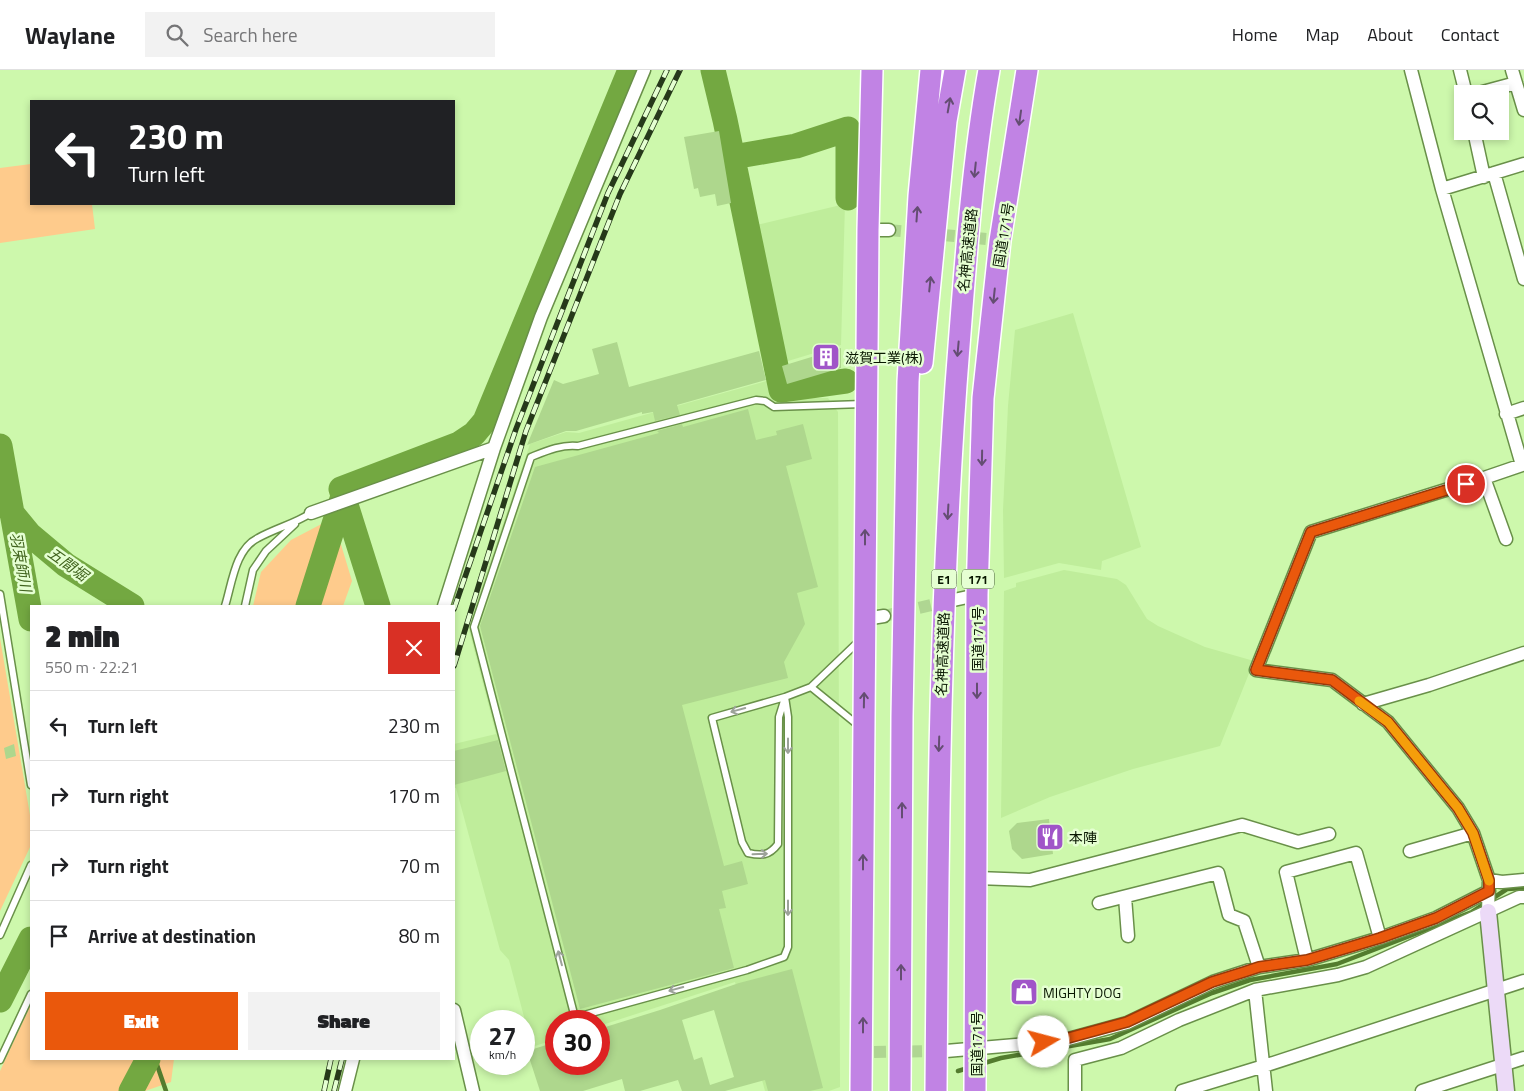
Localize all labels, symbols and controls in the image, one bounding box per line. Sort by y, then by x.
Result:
search box [145,12,495,57]
text: Waylane [25,17,115,53]
text: Search here [203,20,298,49]
icon: search [163,21,191,49]
text: Home [1232,21,1278,48]
text: Map [1306,21,1339,48]
text: About [1367,21,1413,48]
text: Contact [1441,21,1499,48]
map controls [1454,85,1509,140]
button: search [1454,85,1509,140]
one-way arrow [944,98,954,114]
text: 230 m [128,109,224,163]
one-way arrow [1015,110,1025,126]
icon: left [45,120,110,185]
text: Turn left [128,157,205,191]
one-way arrow [970,162,980,178]
street label: 国道171号 [988,201,1018,269]
one-way arrow [913,206,922,222]
street label: 名神高速道路 [952,207,982,293]
one-way arrow [925,277,935,293]
one-way arrow [989,288,999,304]
one-way arrow [954,341,963,357]
building icon: 滋賀工業(株) [811,342,841,372]
place label: 滋賀工業(株) [845,347,922,368]
one-way arrow [977,450,986,466]
pin [1445,463,1487,505]
icon: arrive [1452,470,1480,498]
one-way arrow [943,503,952,519]
water label: 羽束師川 [4,530,38,596]
one-way arrow [861,530,870,546]
water label: 五間堀 [43,541,95,588]
road number: E1 [932,569,956,588]
road number: 171 [962,569,994,588]
street label: 国道171号 [967,606,988,672]
street label: 名神高速道路 [930,612,954,696]
text: 2 min [45,613,120,659]
button: close [388,622,440,674]
text: 550 m · 22:21 [45,655,139,679]
one-way arrow [972,682,982,698]
one-way arrow [859,692,869,708]
one-way arrow [730,706,746,716]
text: Turn left [88,711,158,740]
text: 230 m [388,711,440,740]
icon: left [45,712,73,740]
one-way arrow [934,736,944,752]
one-way arrow [783,738,793,754]
text: Turn right [88,781,169,810]
text: 170 m [388,781,440,810]
icon: right [45,782,73,810]
one-way arrow [897,802,907,818]
restaurant icon: 本陣 [1035,822,1065,852]
place label: 本陣 [1069,827,1097,848]
one-way arrow [751,849,767,858]
text: Turn right [88,851,169,880]
text: 70 m [399,851,440,880]
icon: right [45,852,73,880]
one-way arrow [858,855,868,871]
one-way arrow [783,900,793,916]
text: Arrive at destination [88,921,256,950]
text: 80 m [399,921,440,950]
icon: arrive [45,922,73,950]
one-way arrow [555,951,564,967]
one-way arrow [896,965,905,981]
shop icon: MIGHTY DOG [1009,977,1039,1007]
place label: MIGHTY DOG [1043,982,1121,1003]
one-way arrow [668,985,684,994]
button: Exit [45,992,238,1050]
button: Share [248,992,440,1050]
speed limit sign: 30 [545,1010,610,1075]
street label: 国道171号 [966,1011,987,1077]
position arrow [1017,1015,1069,1067]
text: 27 [488,1017,517,1055]
one-way arrow [858,1017,867,1033]
text: km/h [489,1045,516,1064]

